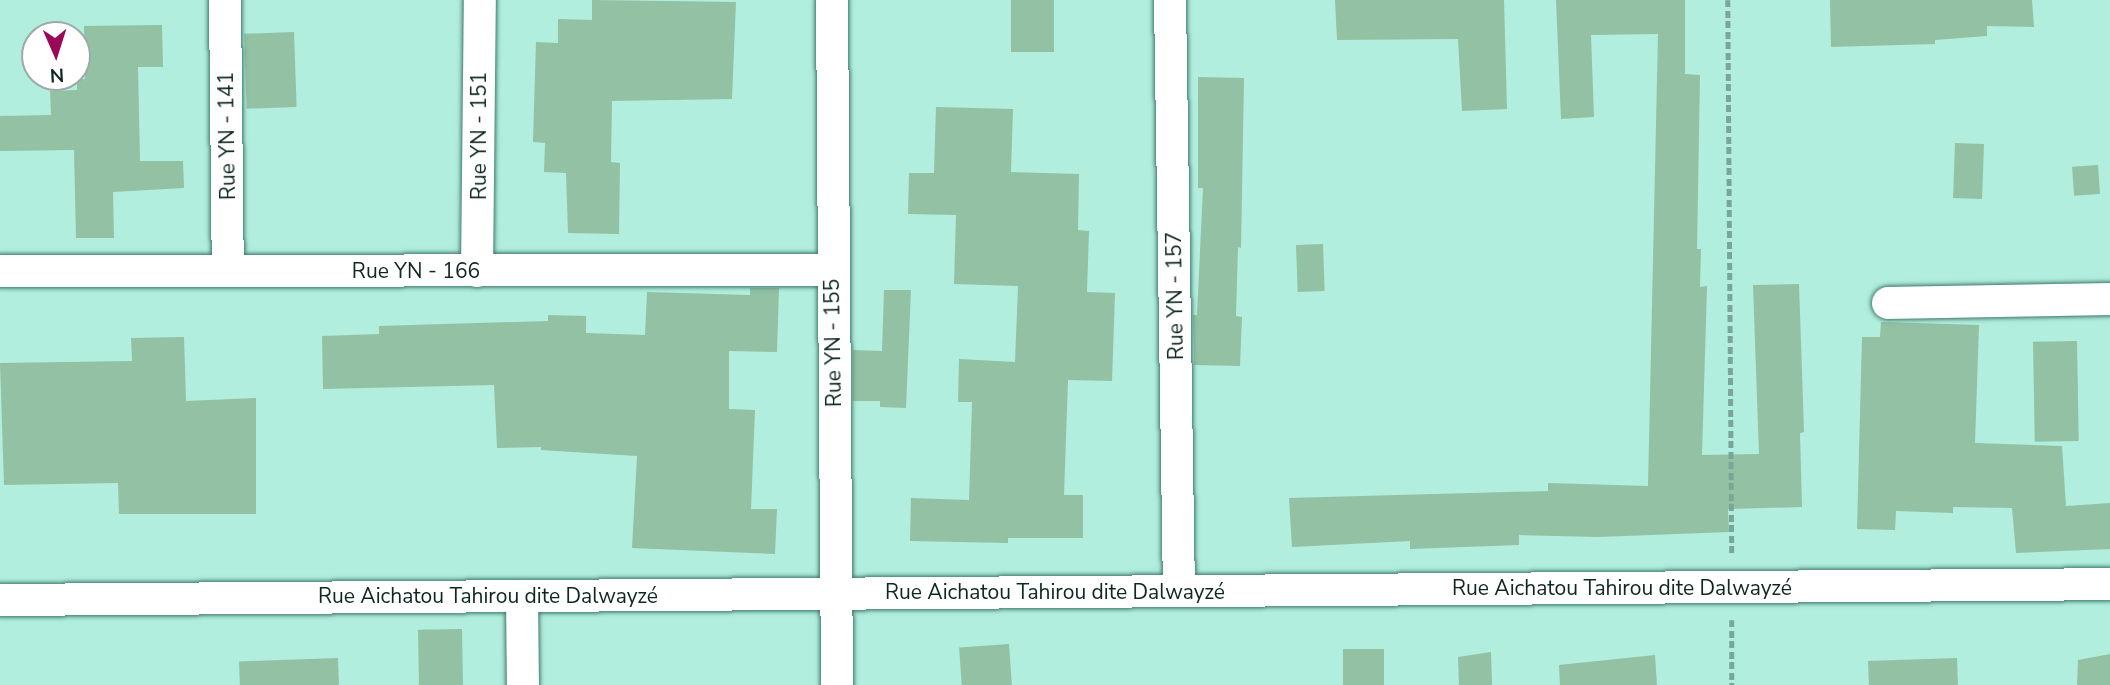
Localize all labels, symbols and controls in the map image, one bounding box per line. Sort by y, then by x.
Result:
north arrow [21,21,91,91]
text: N [49,62,65,88]
street label: Rue YN - 141 [213,72,241,200]
street label: Rue YN - 151 [466,72,492,200]
street label: Rue YN - 157 [1161,232,1189,360]
street label: Rue YN - 166 [352,258,480,284]
street label: Rue YN - 155 [819,279,847,407]
street label: Rue Aichatou Tahirou dite Dalwayzé [1452,575,1792,601]
street label: Rue Aichatou Tahirou dite Dalwayzé [885,579,1225,605]
street label: Rue Aichatou Tahirou dite Dalwayzé [318,583,658,609]

